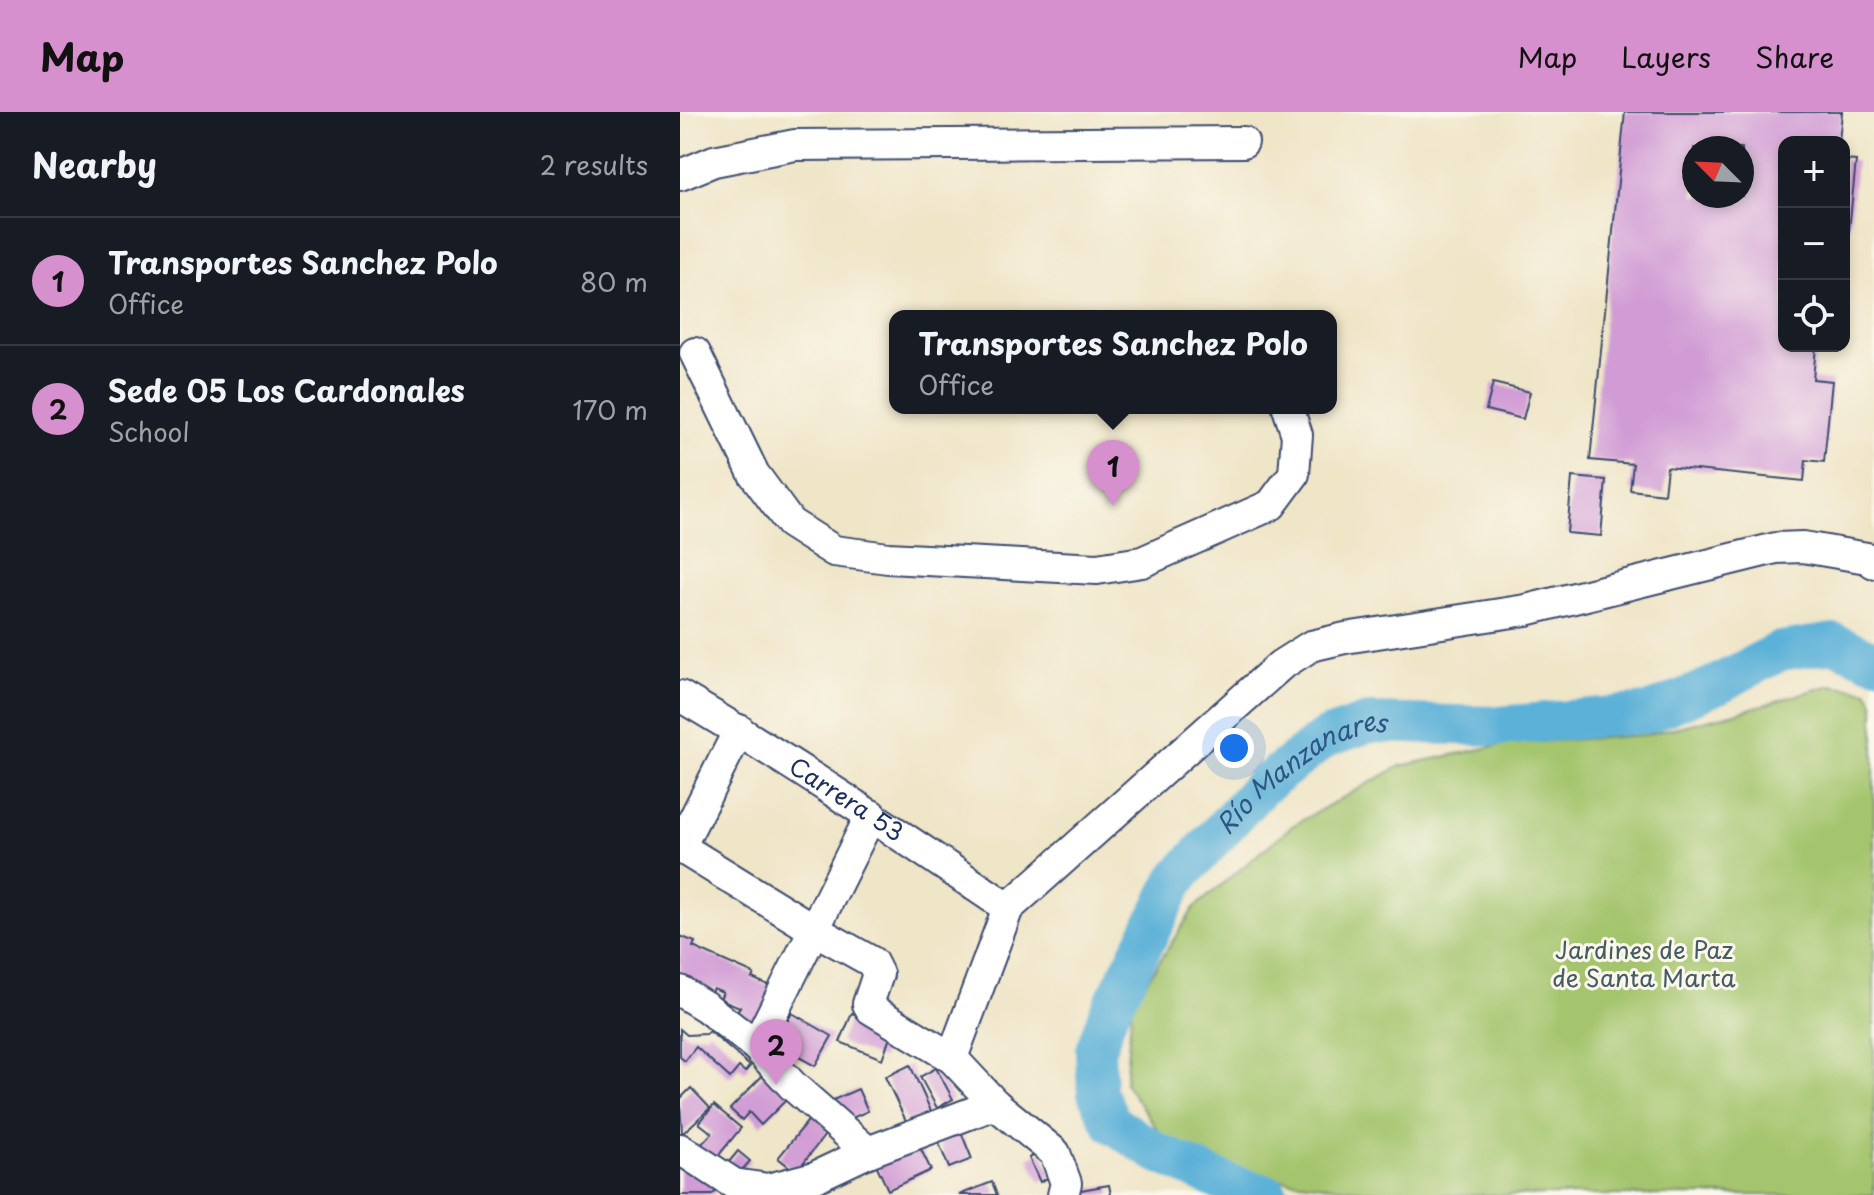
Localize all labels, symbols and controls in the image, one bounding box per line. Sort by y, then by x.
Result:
text: Map [40,28,124,85]
text: Map [1517,35,1577,78]
text: Layers [1621,35,1711,78]
text: Share [1755,35,1834,78]
north arrow [1682,136,1754,208]
map controls [1778,136,1850,352]
button: + [1778,136,1850,208]
text: Nearby [32,138,157,190]
text: 2 results [540,145,648,184]
button: − [1778,208,1850,280]
text: Transportes Sanchez Polo [108,239,498,284]
text: 1 [52,262,64,301]
text: 80 m [580,262,648,301]
button: locate [1778,280,1850,352]
text: Office [108,284,184,323]
popup [889,310,1337,414]
text: Transportes Sanchez Polo [918,320,1308,365]
text: Office [918,365,994,404]
text: Sede 05 Los Cardonales [108,367,465,412]
text: 2 [49,390,67,429]
text: 170 m [573,390,648,429]
text: School [108,412,190,451]
pin: 1 [1087,440,1139,506]
water label: Río Manzanares [1206,701,1389,842]
your location [1214,728,1254,768]
street label: Carrera 53 [783,747,912,849]
park label: Jardines de Paz de Santa Marta [1552,931,1736,995]
pin: 2 [750,1019,802,1085]

